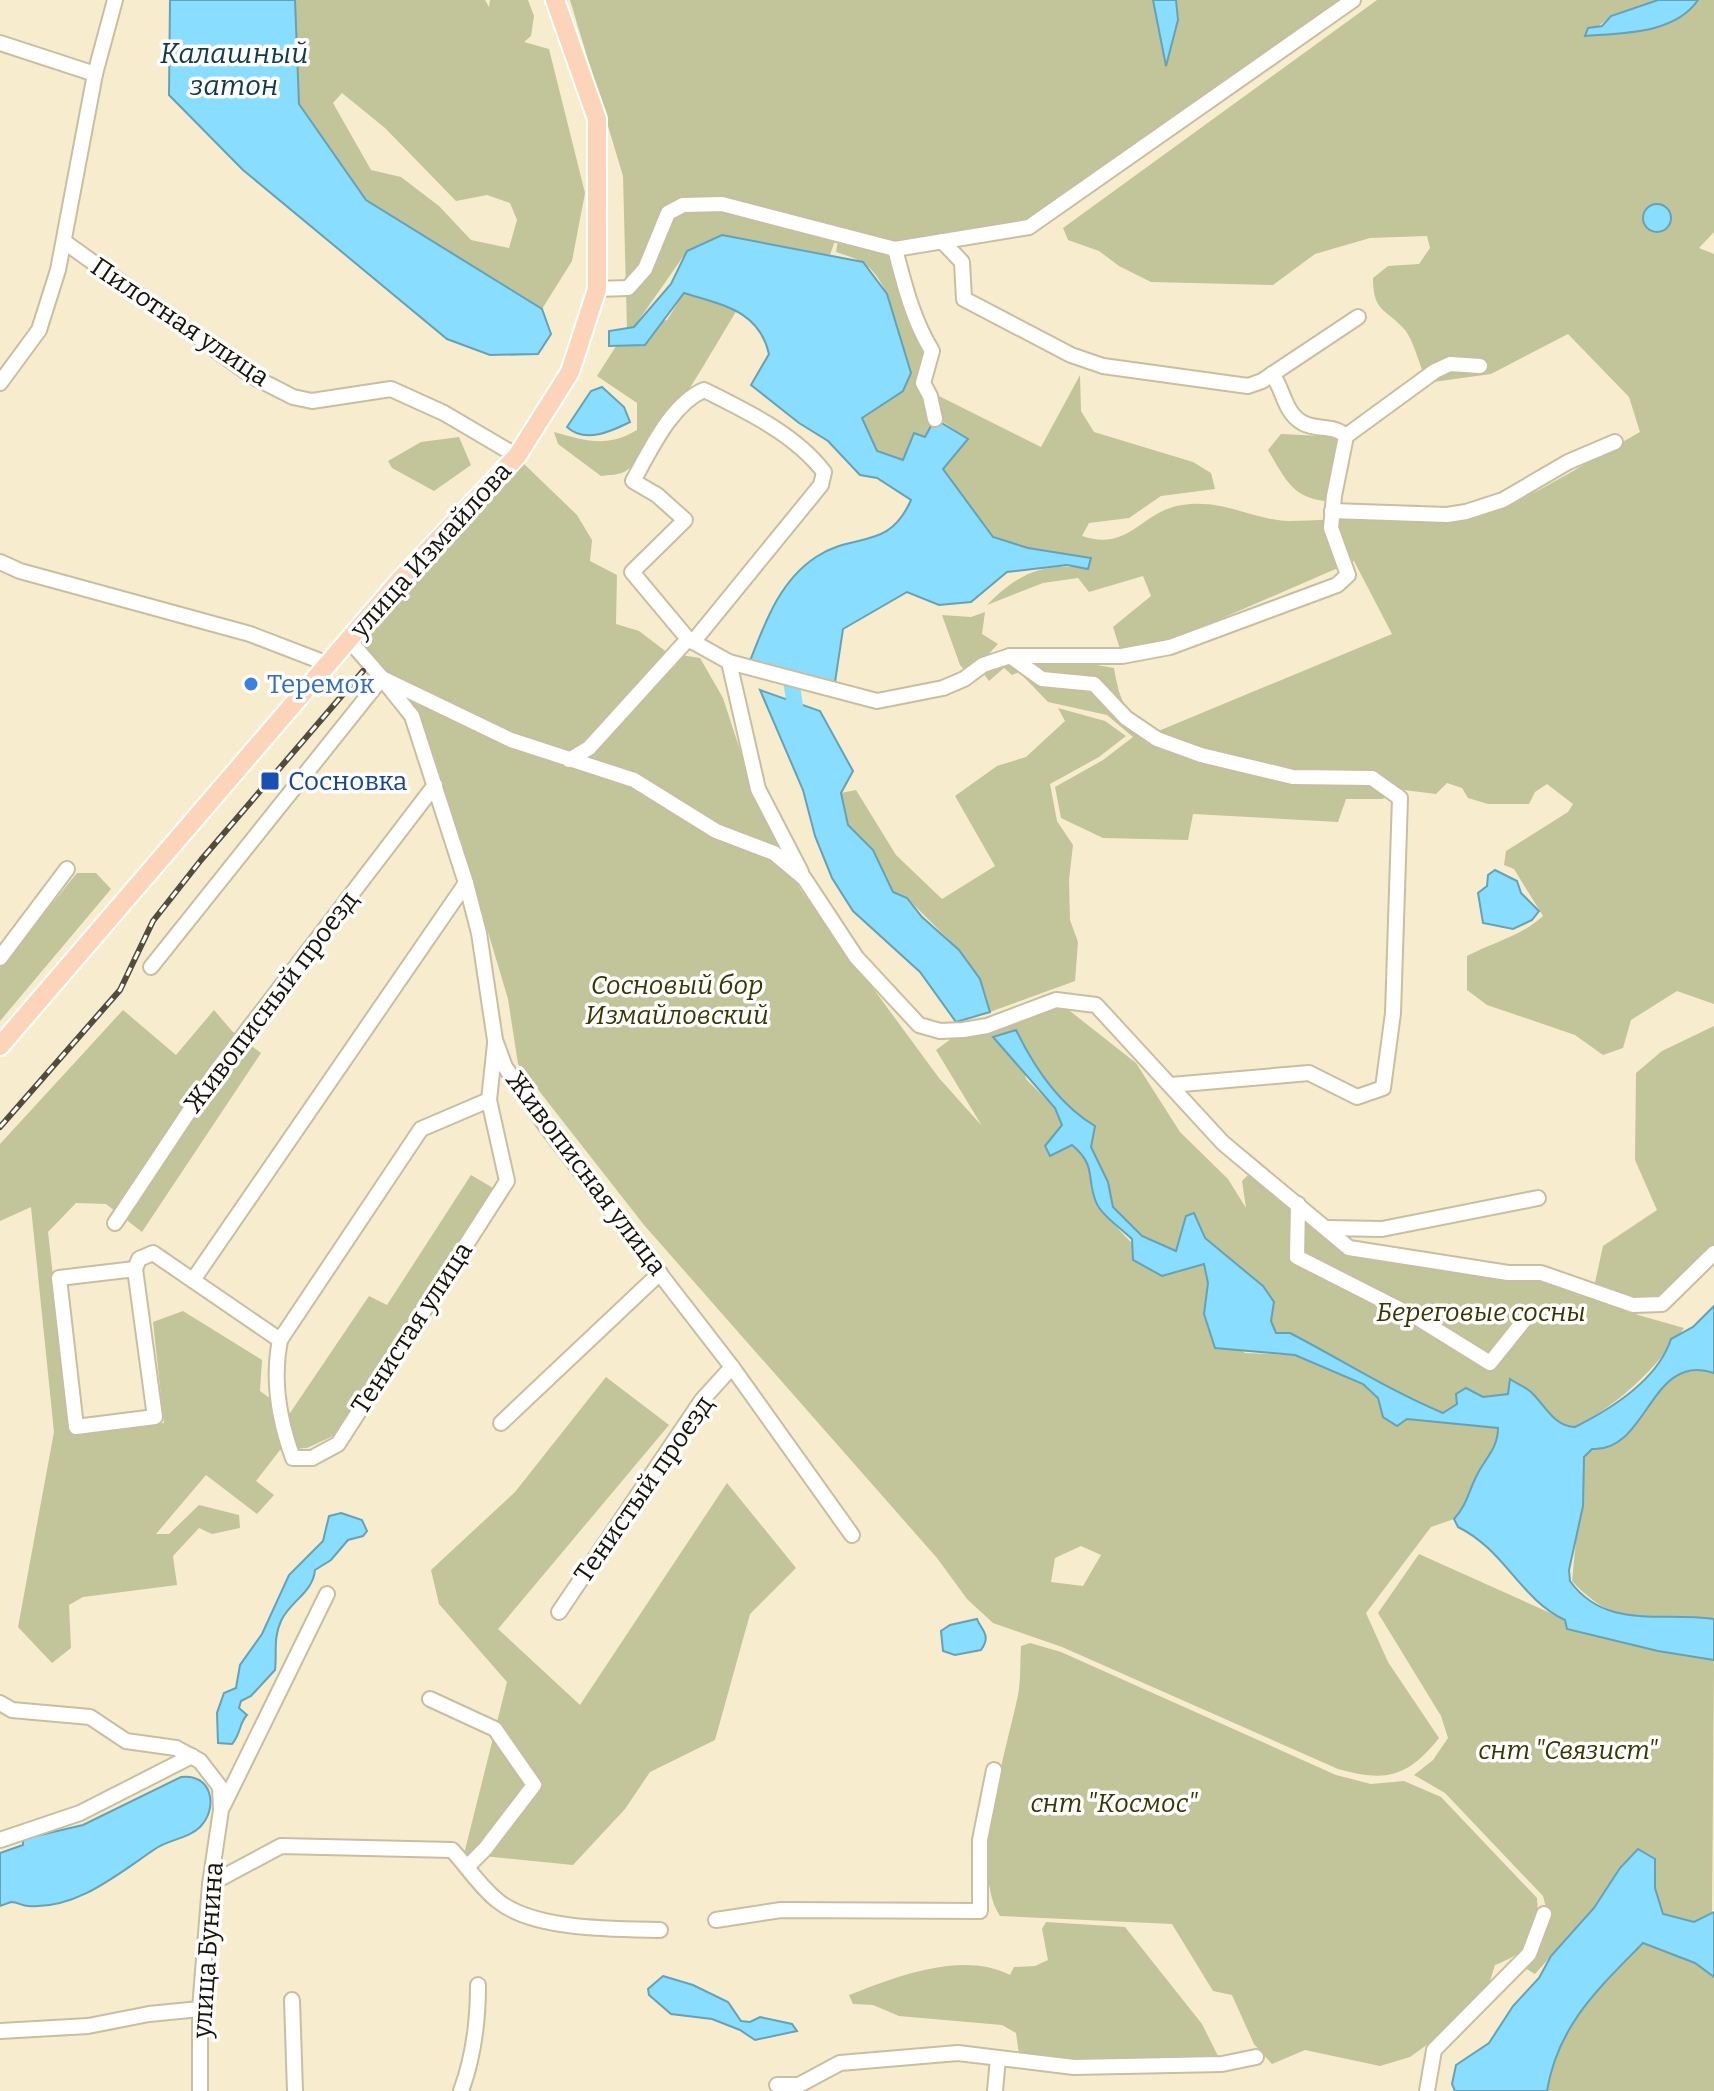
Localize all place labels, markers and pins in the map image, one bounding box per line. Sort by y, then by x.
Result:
place label: Теремок [267,669,375,700]
marker: Теремок [242,675,260,693]
place label: Сосновка [288,766,407,797]
marker: Сосновка [259,770,281,792]

